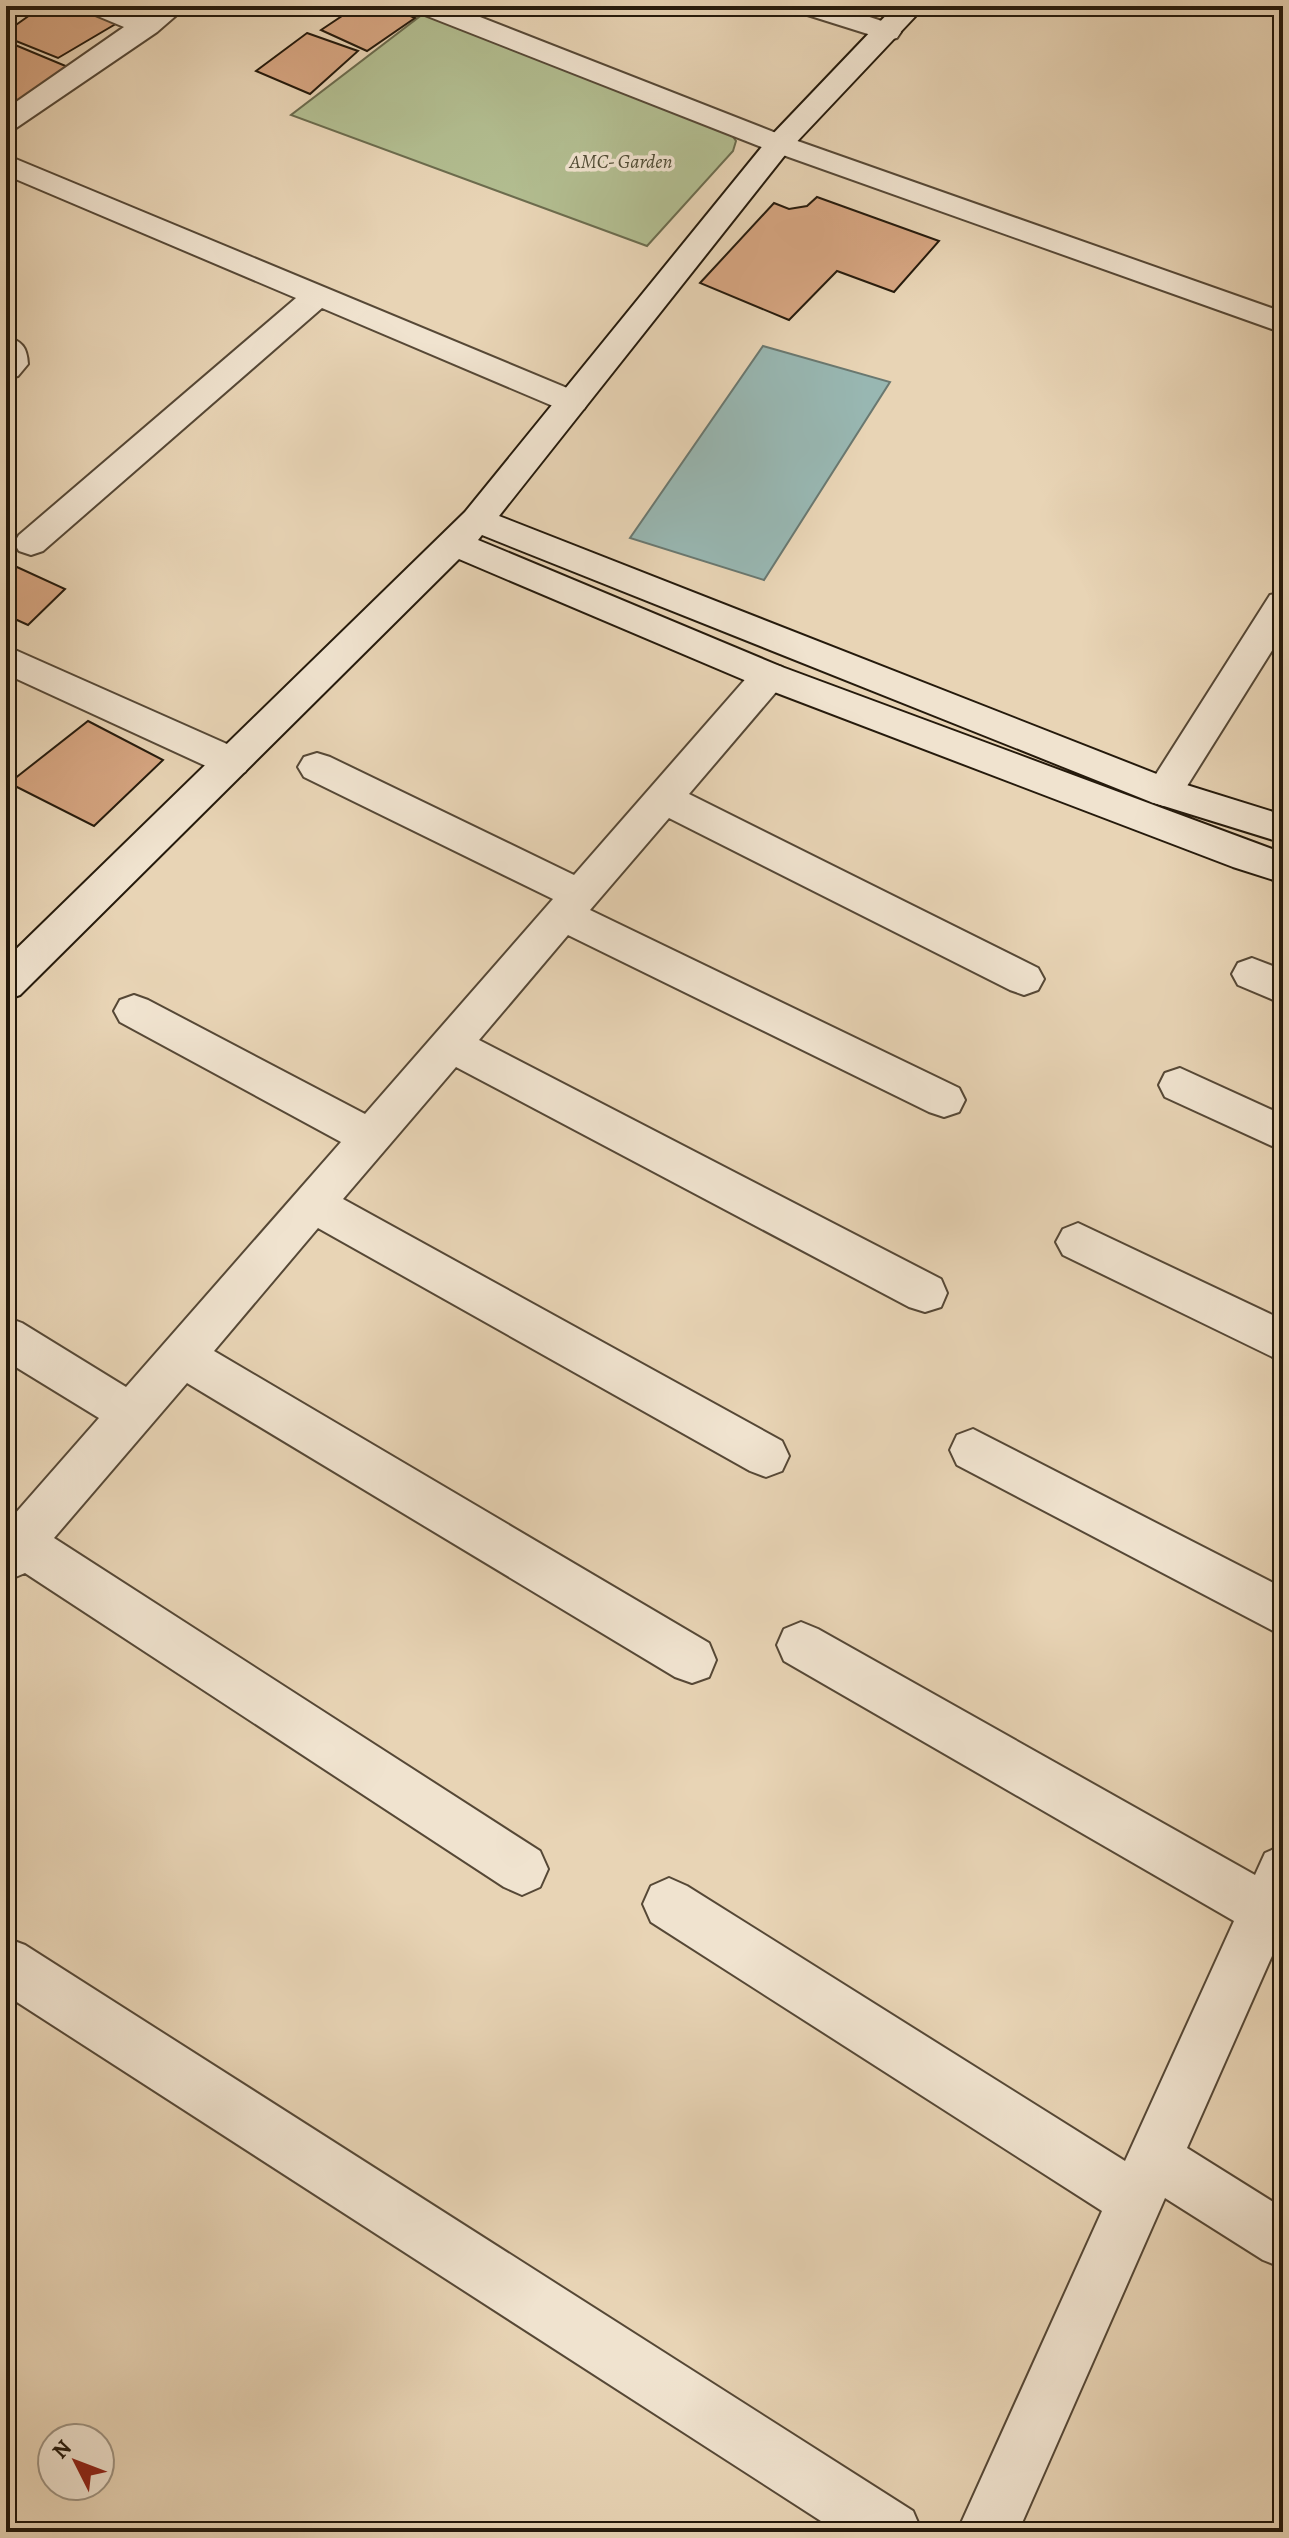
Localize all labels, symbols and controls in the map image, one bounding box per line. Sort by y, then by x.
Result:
park label: AMC- Garden [569,148,673,175]
north arrow [36,2422,116,2502]
text: N [45,2433,78,2465]

